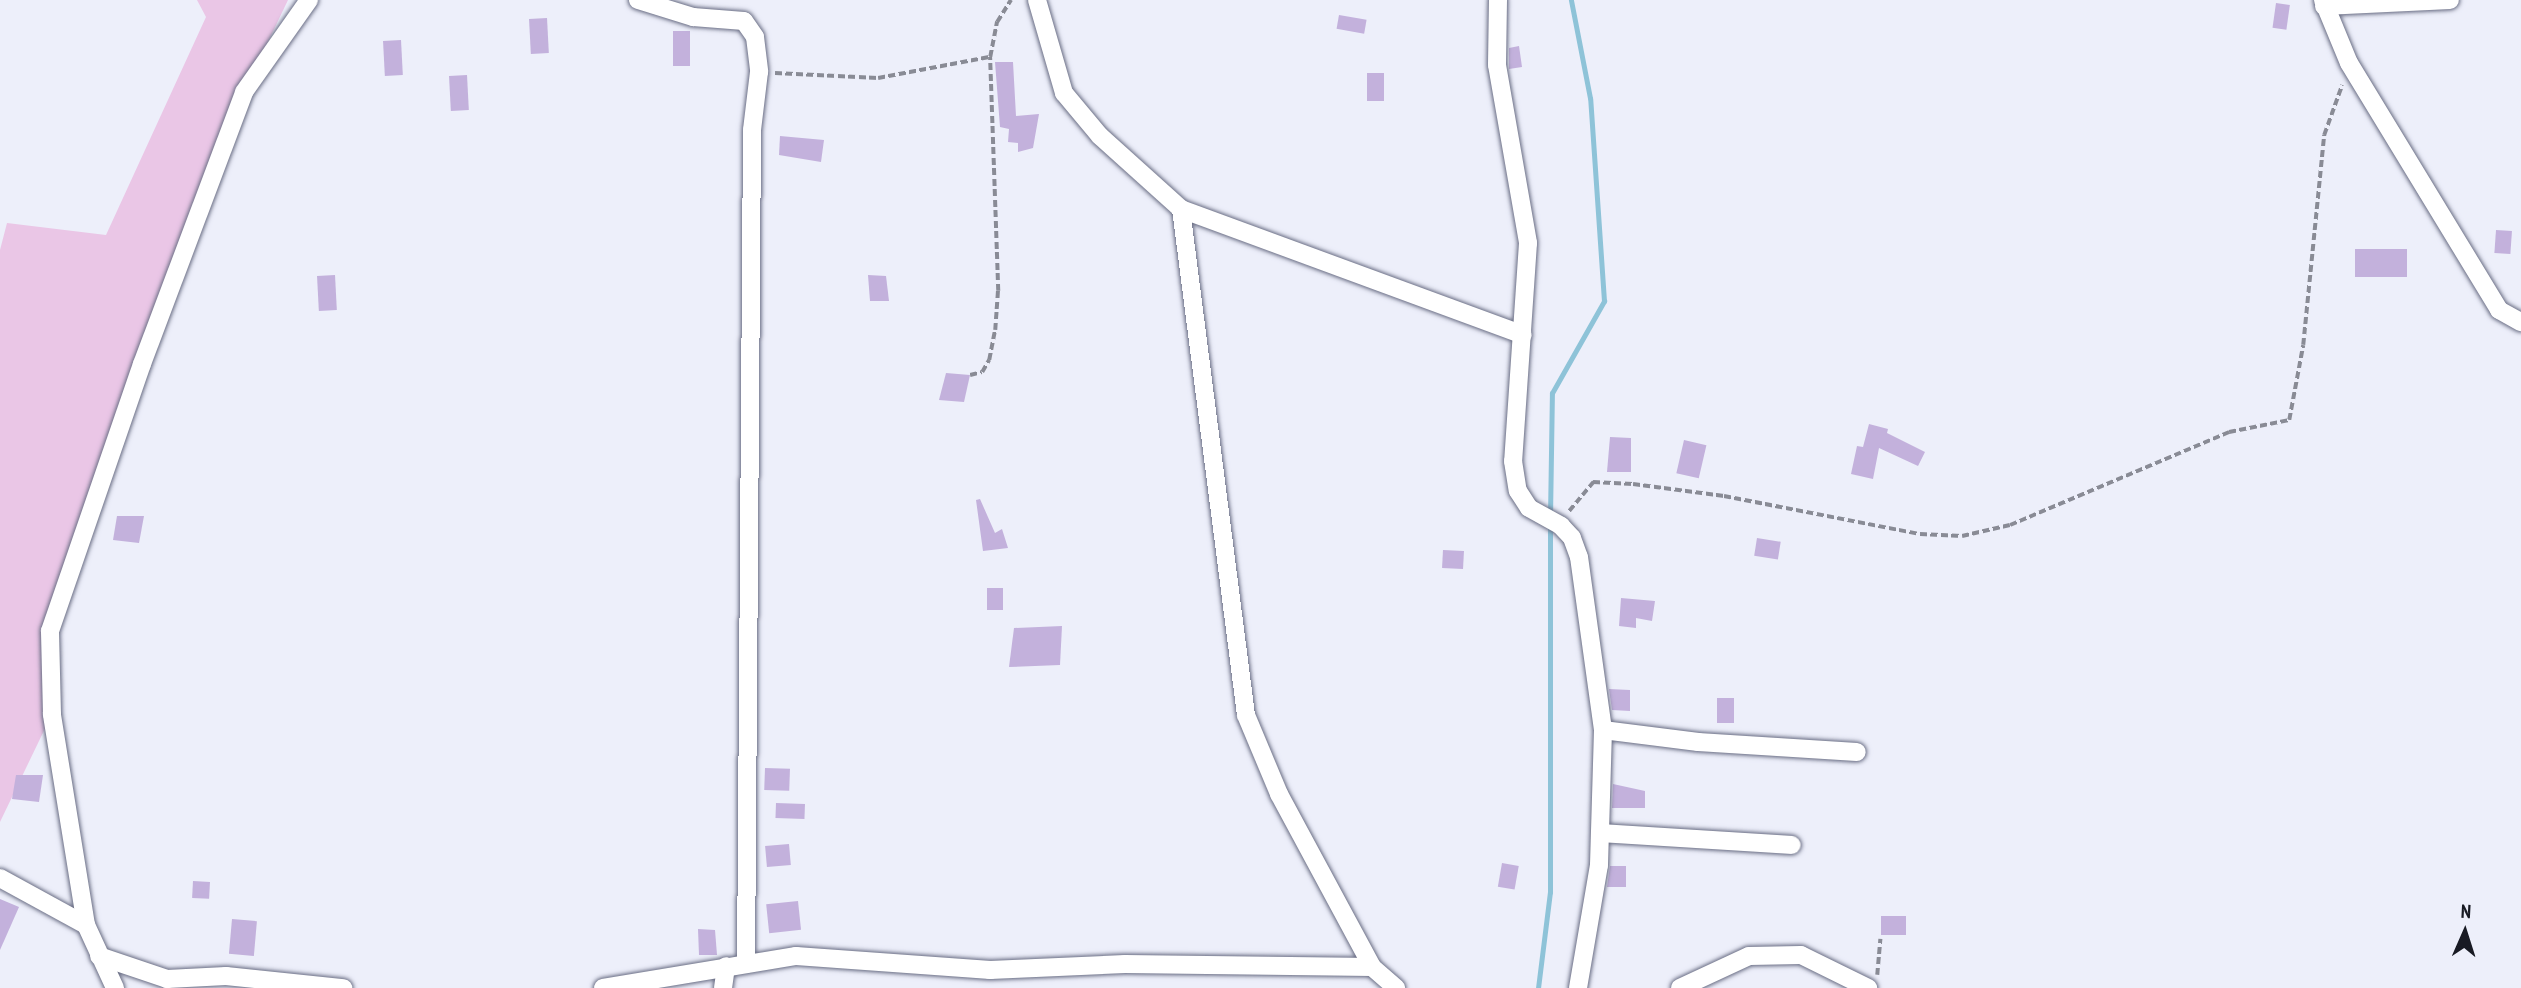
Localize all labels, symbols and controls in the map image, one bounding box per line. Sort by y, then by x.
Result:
north arrow [2430,897,2500,967]
text: N [2460,899,2472,923]

